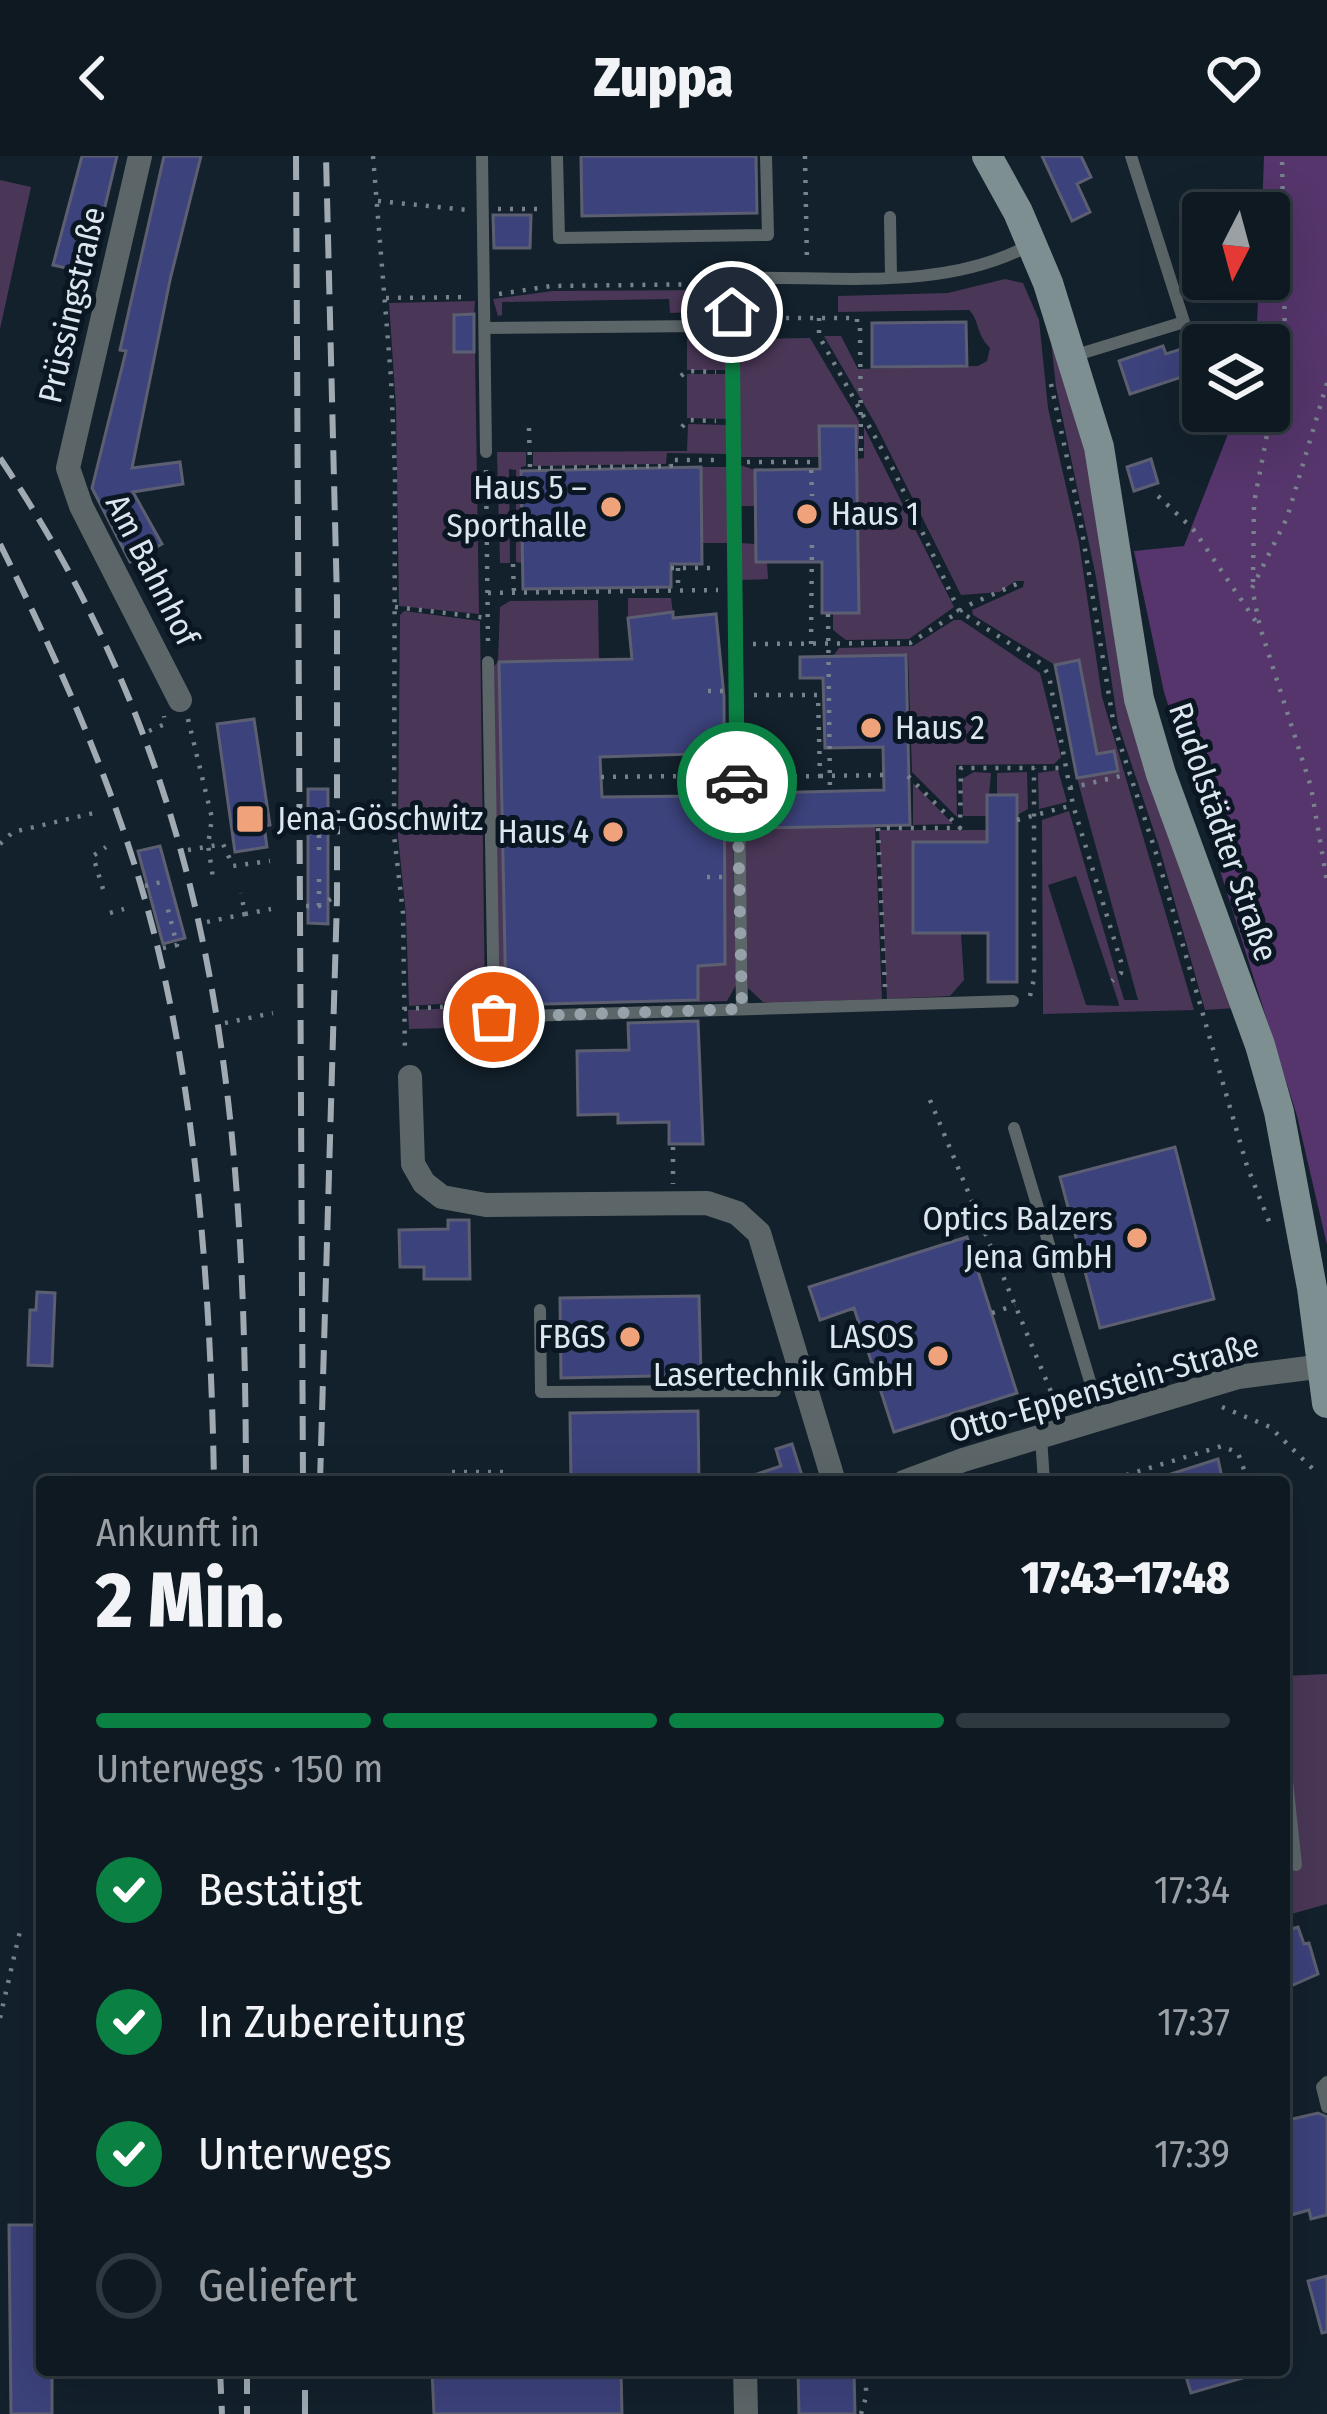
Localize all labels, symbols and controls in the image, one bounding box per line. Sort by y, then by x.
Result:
icon: back [60,45,126,111]
icon: heart [1201,45,1267,111]
text: Zuppa [594,46,733,110]
north arrow [1182,192,1290,300]
map controls [1182,192,1290,432]
street label: Prüssingstraße [30,203,114,407]
pin [681,261,783,363]
icon: home [699,279,765,345]
button: layers [1182,324,1290,432]
place label: Haus 5 – Sporthalle [447,468,587,546]
street label: Am Bahnhof [97,488,208,654]
marker: Haus 5 – Sporthalle [598,494,624,520]
place label: Haus 1 [831,494,919,534]
marker: Haus 1 [794,501,820,527]
street label: Rudolstädter Straße [1160,697,1286,967]
place label: Haus 2 [895,708,985,748]
marker: Haus 2 [858,715,884,741]
courier [677,722,797,842]
icon: car [704,749,770,815]
place label: Jena-Göschwitz [277,799,483,839]
marker: Jena-Göschwitz [234,803,266,835]
place label: Haus 4 [498,812,589,852]
marker: Haus 4 [600,819,626,845]
pin [443,966,545,1068]
icon: bag [461,984,527,1050]
place label: Optics Balzers Jena GmbH [922,1199,1113,1277]
marker: Optics Balzers Jena GmbH [1124,1225,1150,1251]
place label: FBGS [538,1317,606,1357]
place label: LASOS Lasertechnik GmbH [653,1317,914,1395]
marker: FBGS [617,1324,643,1350]
street label: Otto-Eppenstein-Straße [945,1325,1263,1451]
marker: LASOS Lasertechnik GmbH [925,1343,951,1369]
text: Ankunft in [96,1510,260,1556]
text: 17:43–17:48 [1021,1551,1230,1605]
text: 2 Min. [96,1554,284,1648]
text: Unterwegs · 150 m [96,1746,383,1792]
icon: check [96,1857,162,1923]
text: Bestätigt [198,1863,362,1917]
text: 17:34 [1154,1867,1230,1913]
icon: check [96,1989,162,2055]
text: In Zubereitung [198,1995,465,2049]
text: 17:37 [1157,1999,1230,2045]
icon: check [96,2121,162,2187]
text: Unterwegs [198,2127,392,2181]
text: 17:39 [1154,2131,1230,2177]
text: Geliefert [198,2259,357,2313]

